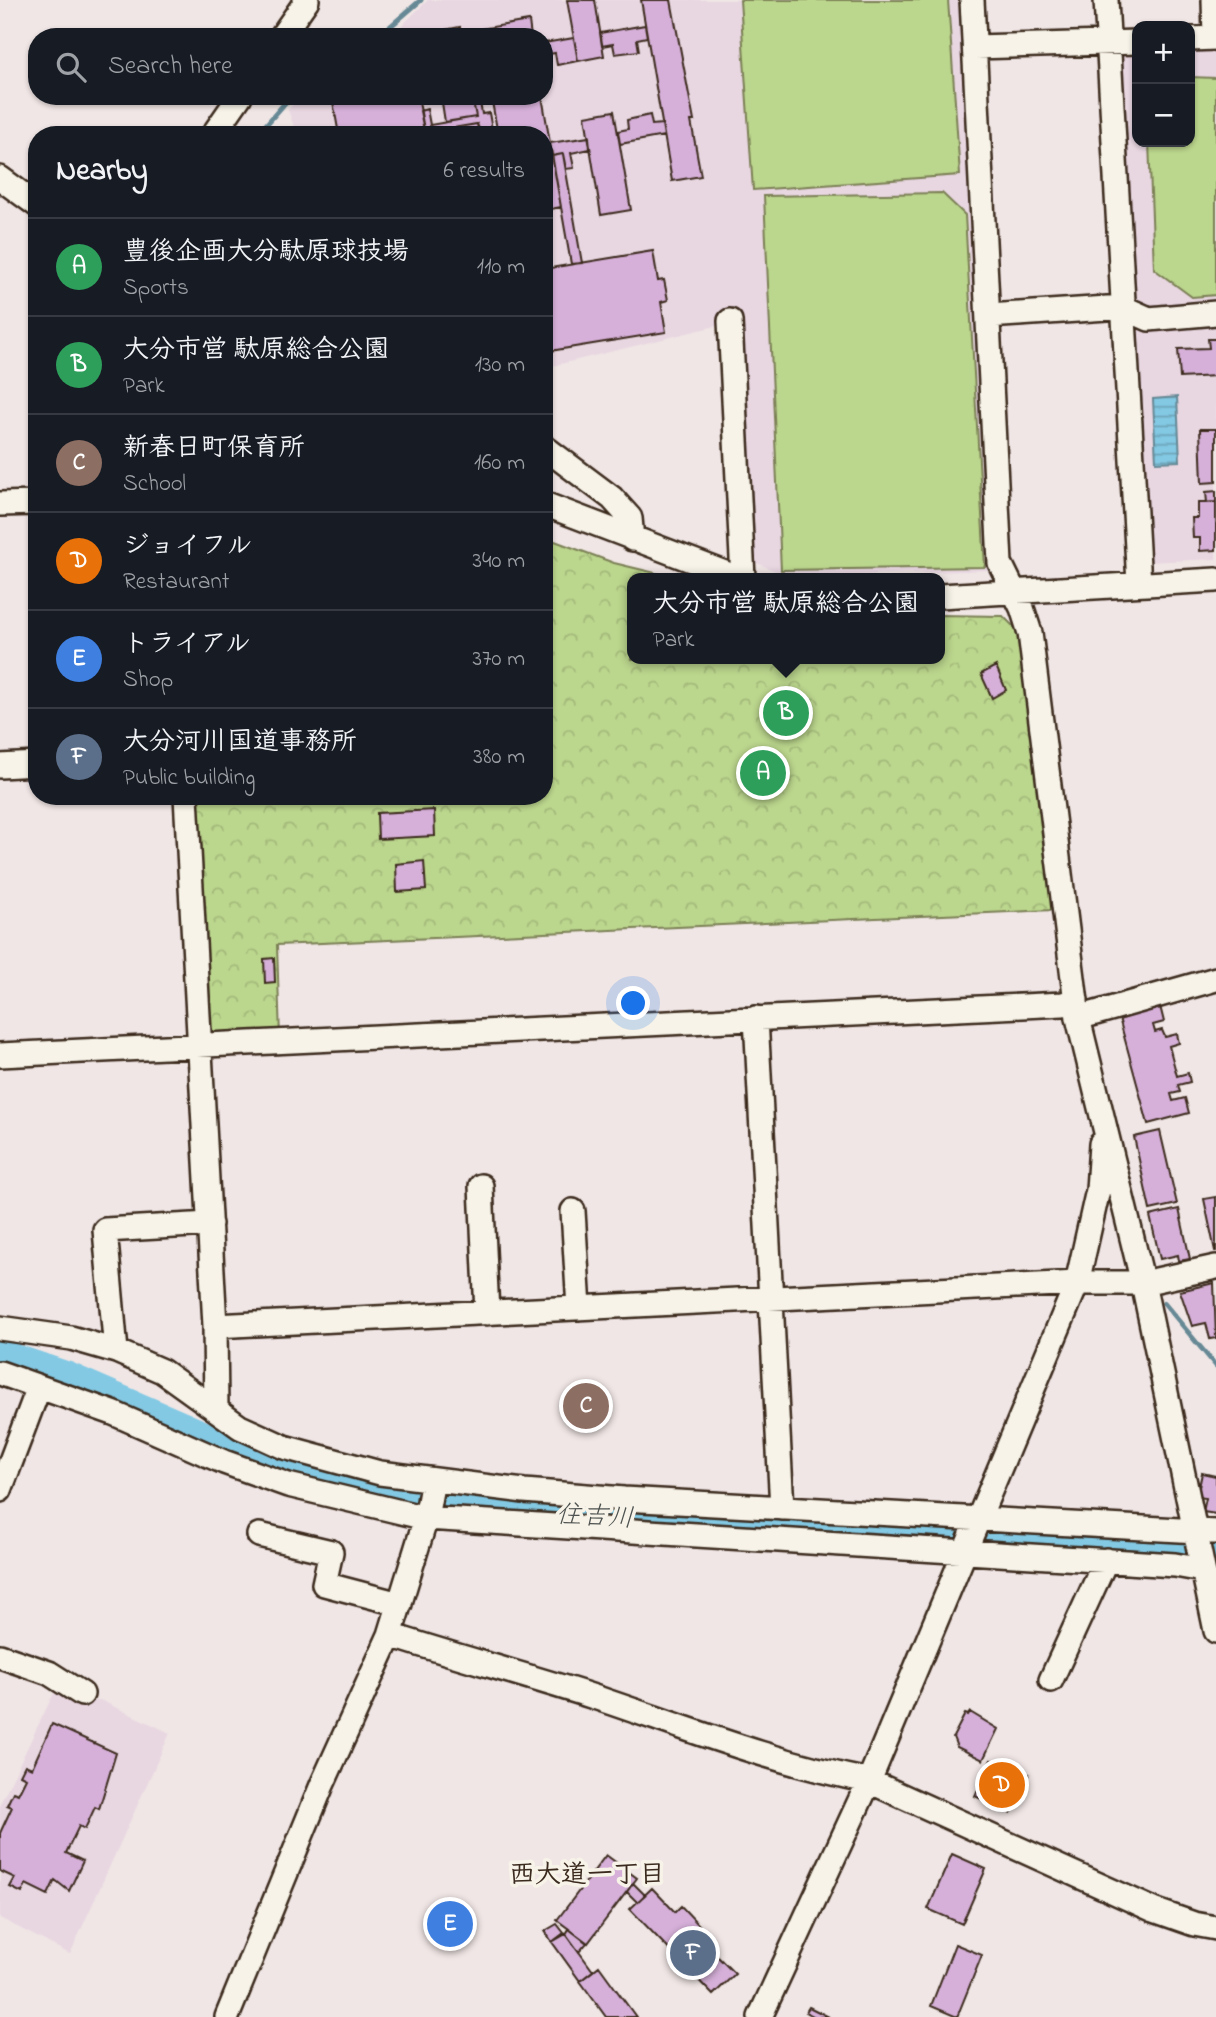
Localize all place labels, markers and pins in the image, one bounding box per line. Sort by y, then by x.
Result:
pin: B [763,687,809,739]
pin: A [740,747,786,799]
pin: C [563,1380,609,1432]
pin: D [979,1759,1025,1811]
pin: E [427,1898,473,1950]
pin: F [670,1927,716,1979]

